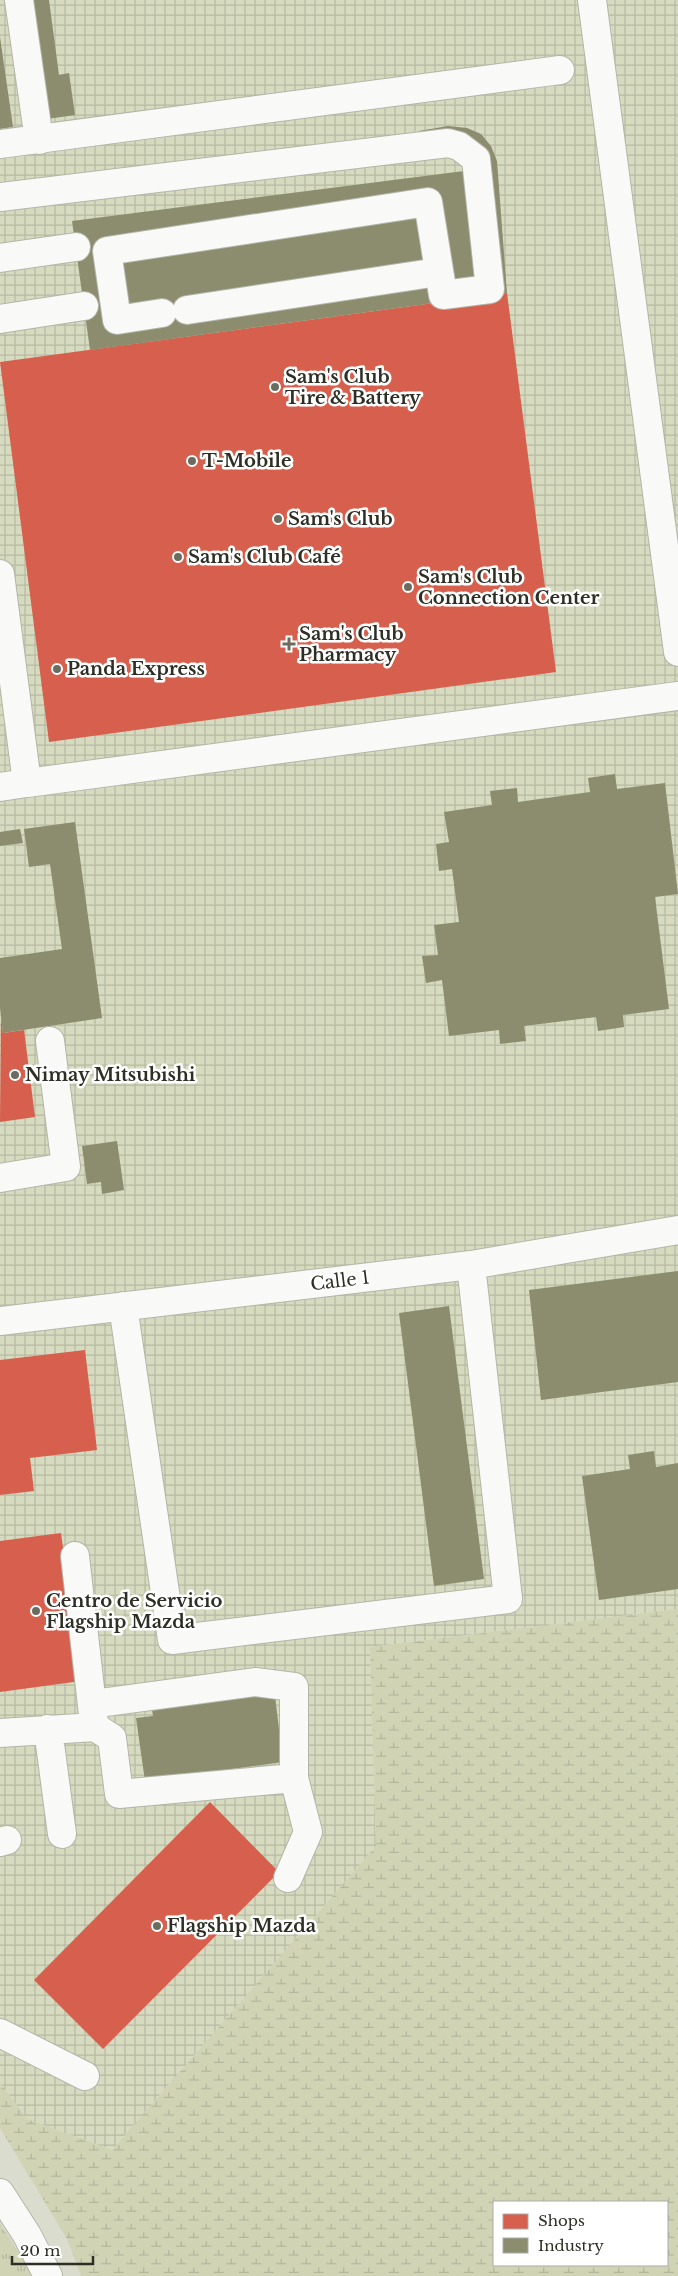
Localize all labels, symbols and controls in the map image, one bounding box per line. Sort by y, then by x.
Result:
place label: Sam's Club Tire & Battery [285,366,421,409]
marker: Sam's Club Tire & Battery [269,381,281,393]
place label: T-Mobile [202,450,291,472]
marker: T-Mobile [186,455,198,467]
place label: Sam's Club [288,508,393,530]
marker: Sam's Club [272,513,284,525]
place label: Sam's Club Café [188,546,341,568]
marker: Sam's Club Café [172,551,184,563]
place label: Sam's Club Connection Center [418,566,600,609]
marker: Sam's Club Connection Center [402,581,414,593]
place label: Sam's Club Pharmacy [299,623,404,666]
marker: Sam's Club Pharmacy [283,638,295,650]
place label: Panda Express [67,658,205,680]
marker: Panda Express [51,663,63,675]
place label: Nimay Mitsubishi [25,1064,196,1086]
marker: Nimay Mitsubishi [9,1069,21,1081]
street label: Calle 1 [309,1266,371,1296]
place label: Centro de Servicio Flagship Mazda [46,1590,222,1633]
marker: Centro de Servicio Flagship Mazda [30,1605,42,1617]
place label: Flagship Mazda [167,1915,317,1937]
marker: Flagship Mazda [151,1920,163,1932]
legend [493,2201,668,2266]
text: Shops [538,2211,585,2230]
scale bar [12,2234,94,2266]
text: Industry [538,2236,604,2255]
text: 20 m [20,2241,60,2260]

